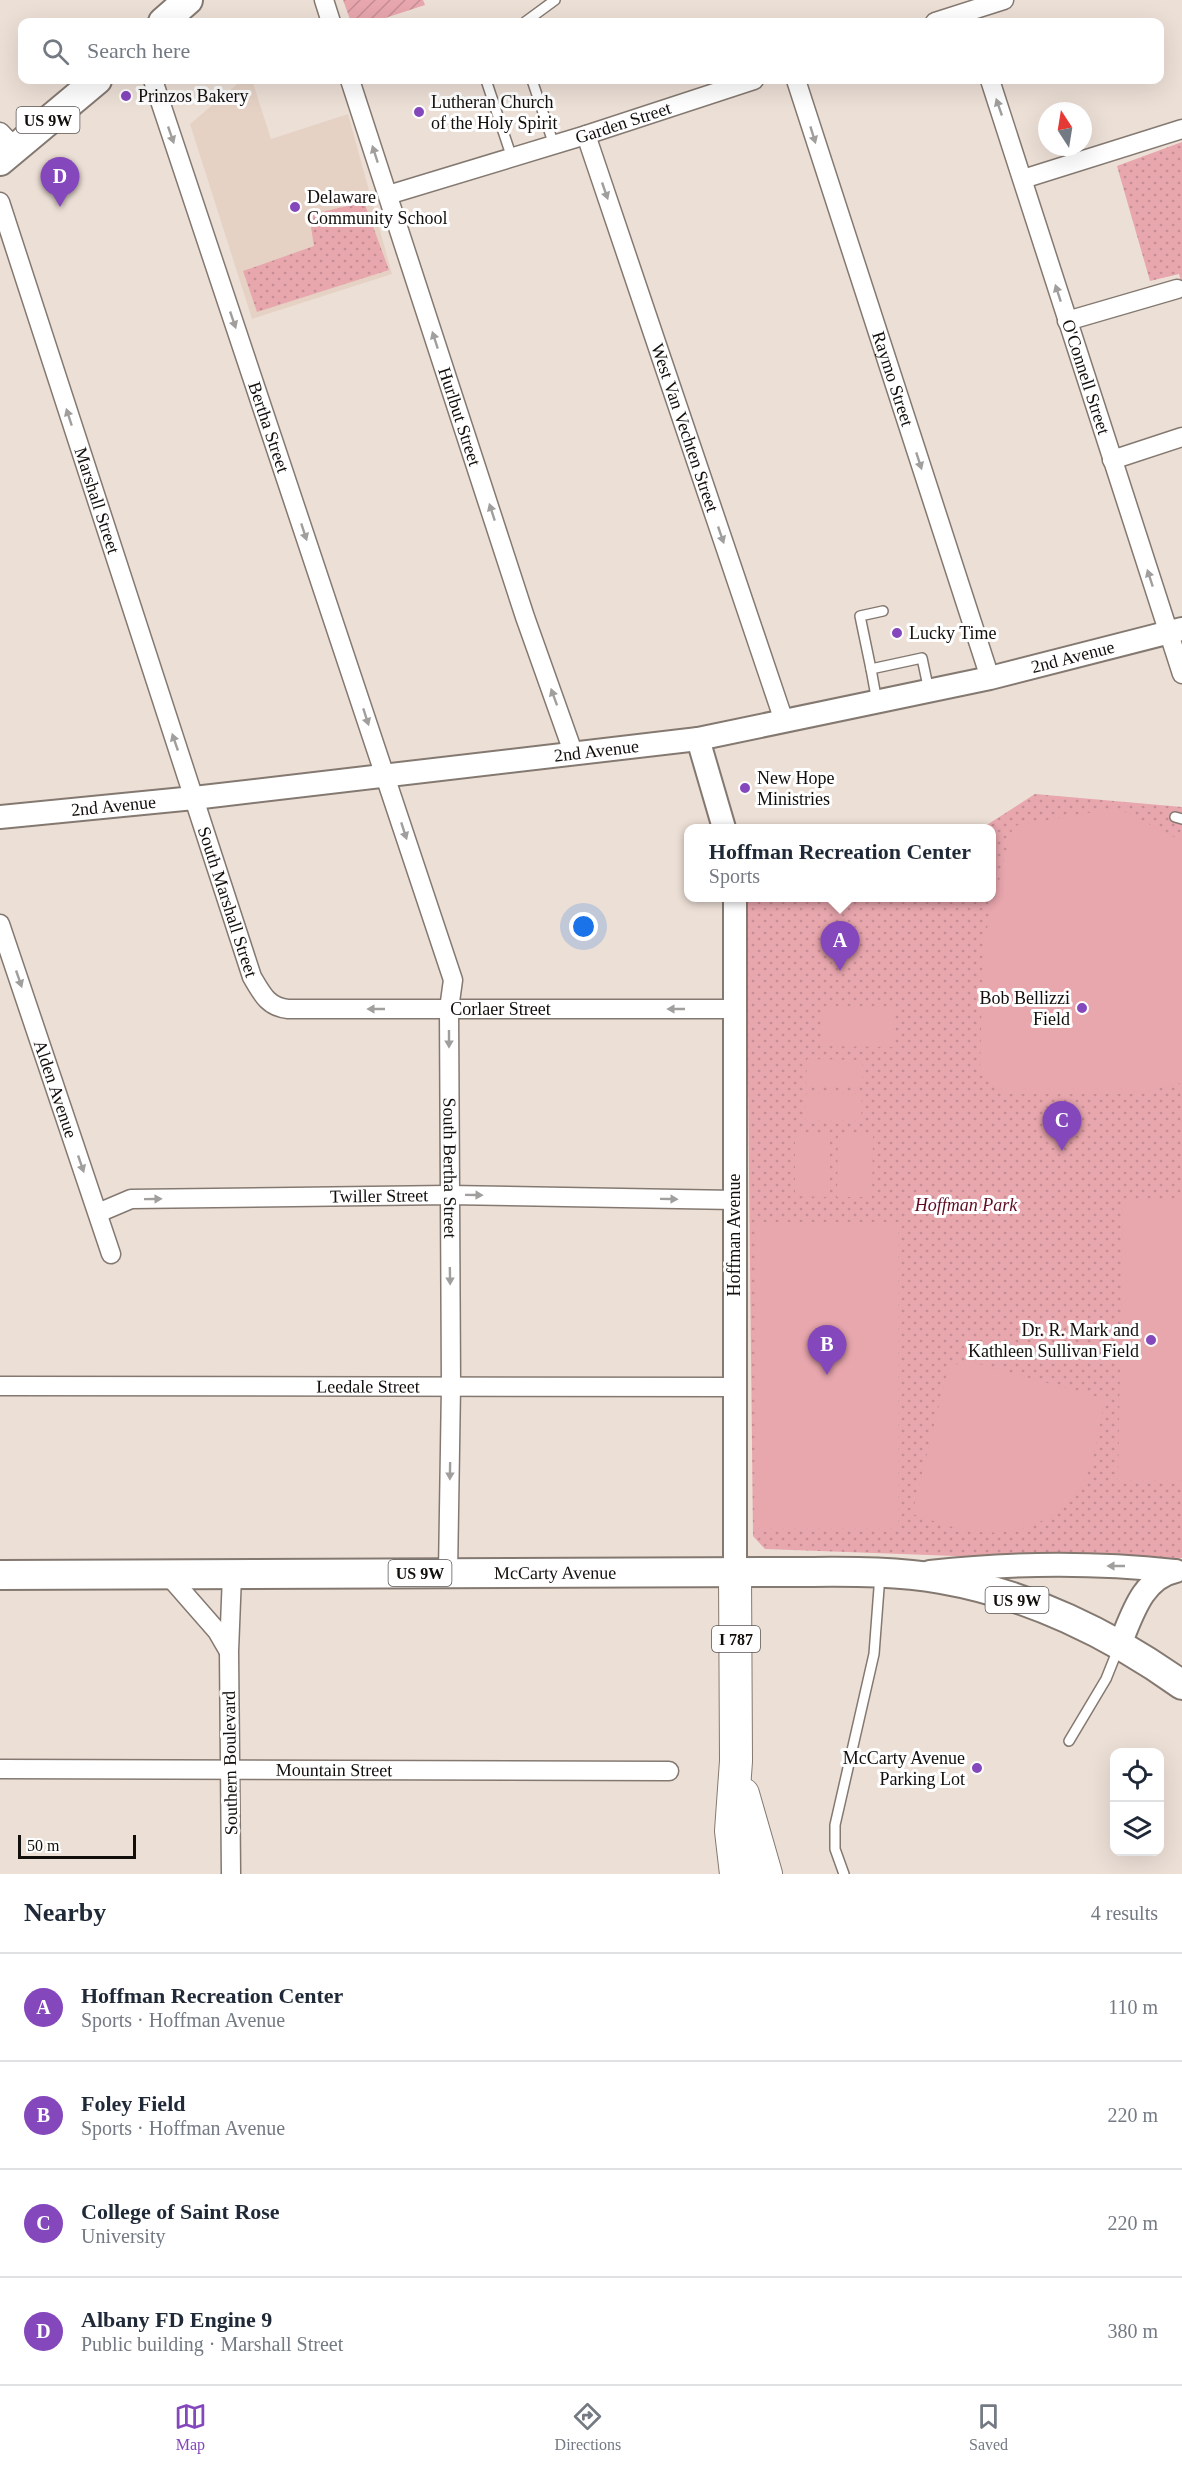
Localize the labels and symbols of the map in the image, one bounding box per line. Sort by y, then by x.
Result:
place label: Prinzos Bakery [138,86,248,106]
marker: Prinzos Bakery [119,89,133,103]
place label: Lutheran Church of the Holy Spirit [431,92,558,133]
street label: Garden Street [573,98,674,148]
one-way arrow [994,98,1003,116]
north arrow [1038,102,1092,156]
marker: Lutheran Church of the Holy Spirit [412,105,426,119]
road number: US 9W [16,107,80,133]
one-way arrow [167,126,177,144]
one-way arrow [809,126,818,144]
one-way arrow [369,145,379,163]
pin: D [40,158,80,207]
one-way arrow [600,182,610,200]
place label: Delaware Community School [307,187,448,228]
marker: Delaware Community School [288,200,302,214]
one-way arrow [1053,284,1062,302]
one-way arrow [229,311,239,329]
street label: O'Connell Street [1058,317,1114,437]
street label: Raymo Street [868,329,918,429]
one-way arrow [430,331,440,349]
street label: West Van Vechten Street [647,341,723,515]
street label: Hurlbut Street [434,365,485,468]
street label: Bertha Street [244,379,293,475]
one-way arrow [64,408,73,426]
street label: Marshall Street [70,445,124,556]
one-way arrow [914,452,924,470]
one-way arrow [486,503,496,521]
one-way arrow [300,523,309,541]
one-way arrow [716,526,726,544]
one-way arrow [1145,569,1154,587]
place label: Lucky Time [909,623,997,643]
marker: Lucky Time [890,626,904,640]
street label: 2nd Avenue [1029,637,1116,677]
one-way arrow [548,688,558,706]
one-way arrow [361,708,371,726]
one-way arrow [170,733,180,751]
street label: 2nd Avenue [553,736,640,766]
place label: New Hope Ministries [757,768,834,809]
marker: New Hope Ministries [738,781,752,795]
street label: 2nd Avenue [70,792,157,820]
one-way arrow [400,822,409,840]
street label: South Marshall Street [194,824,261,980]
your location [569,912,598,941]
pin: A [820,922,860,971]
one-way arrow [14,970,24,988]
place label: Bob Bellizzi Field [980,988,1070,1029]
street label: Corlaer Street [450,999,551,1019]
marker: Bob Bellizzi Field [1075,1001,1089,1015]
one-way arrow [366,1004,385,1014]
one-way arrow [666,1004,685,1014]
one-way arrow [444,1029,454,1048]
street label: Alden Avenue [30,1037,81,1141]
street label: South Bertha Street [439,1097,460,1239]
pin: C [1042,1102,1082,1151]
one-way arrow [77,1155,86,1173]
street label: Hoffman Avenue [724,1174,744,1296]
street label: Twiller Street [330,1185,428,1206]
one-way arrow [465,1191,484,1200]
one-way arrow [144,1194,163,1204]
one-way arrow [660,1194,679,1204]
park label: Hoffman Park [914,1195,1018,1215]
one-way arrow [445,1266,455,1285]
place label: Dr. R. Mark and Kathleen Sullivan Field [968,1320,1139,1361]
pin: B [808,1326,846,1375]
marker: Dr. R. Mark and Kathleen Sullivan Field [1144,1333,1158,1347]
street label: Leedale Street [316,1376,420,1397]
one-way arrow [445,1461,455,1480]
road number: US 9W [388,1560,452,1586]
one-way arrow [1106,1561,1125,1571]
street label: McCarty Avenue [494,1563,616,1583]
road number: US 9W [986,1587,1048,1613]
road number: I 787 [712,1626,760,1652]
street label: Southern Boulevard [219,1691,241,1835]
place label: McCarty Avenue Parking Lot [843,1748,965,1789]
street label: Mountain Street [276,1760,392,1780]
marker: McCarty Avenue Parking Lot [970,1761,984,1775]
scale bar [18,1832,136,1860]

